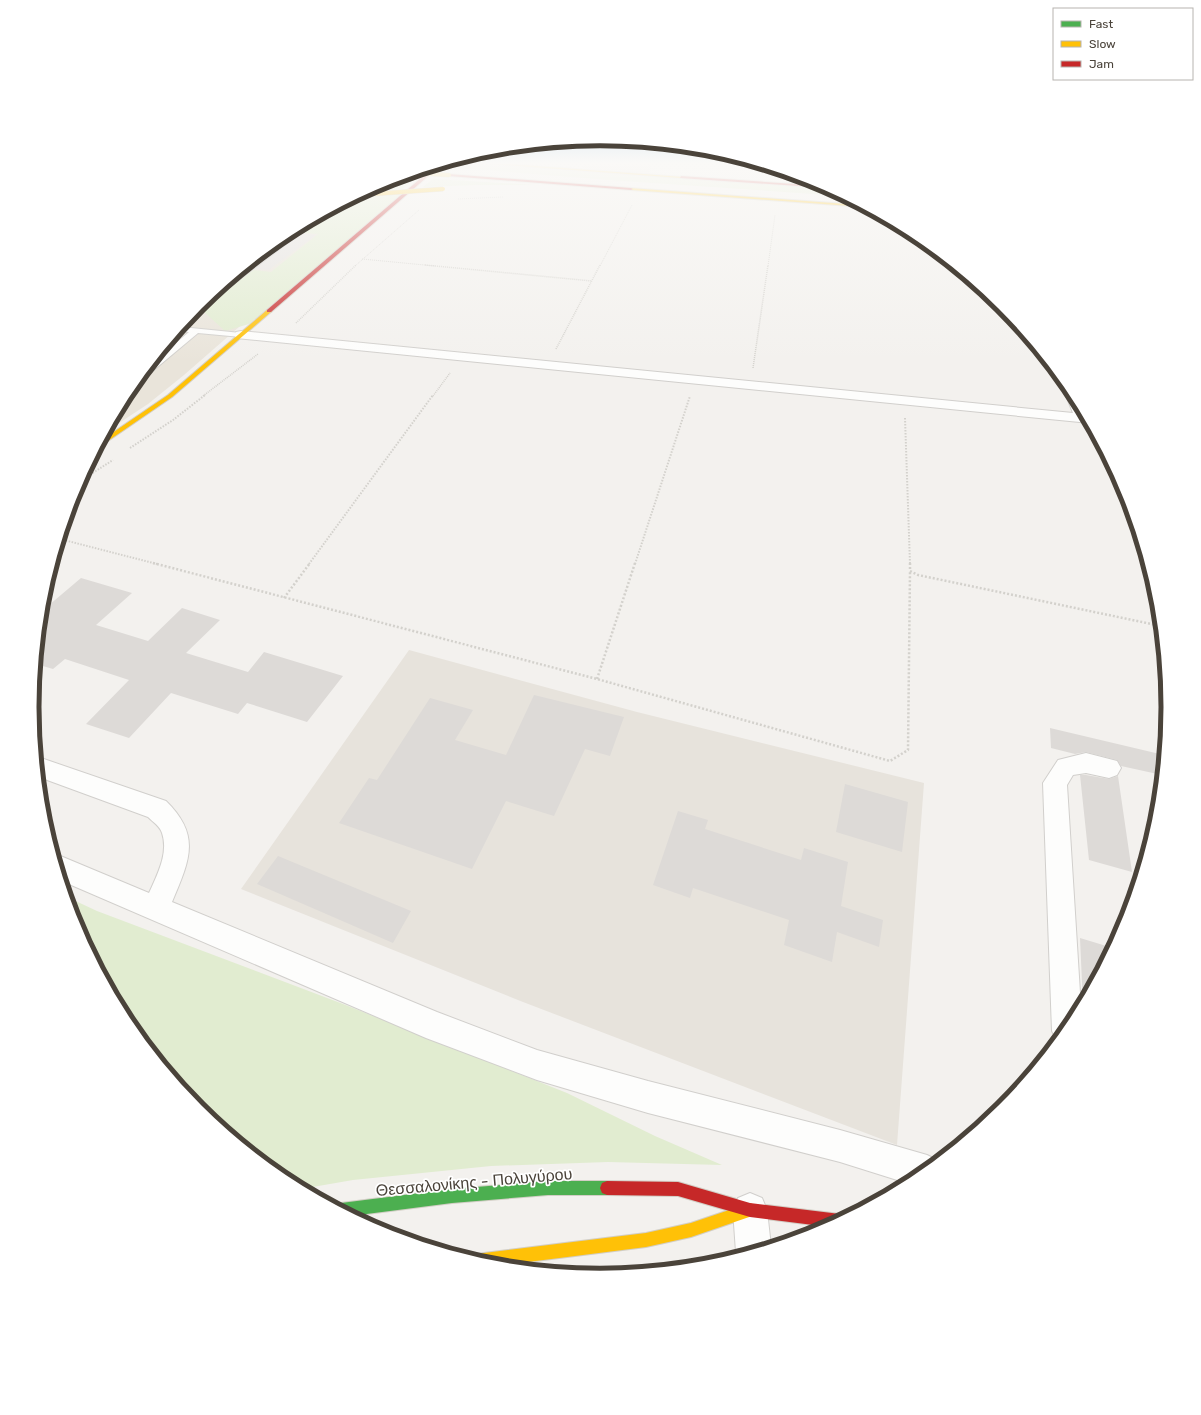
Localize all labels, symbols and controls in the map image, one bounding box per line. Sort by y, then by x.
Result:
legend [1053,8,1193,80]
text: Fast [1089,17,1113,31]
text: Slow [1089,37,1116,51]
text: Jam [1089,57,1114,71]
street label: Θεσσαλονίκης - Πολυγύρου [375,1164,573,1200]

